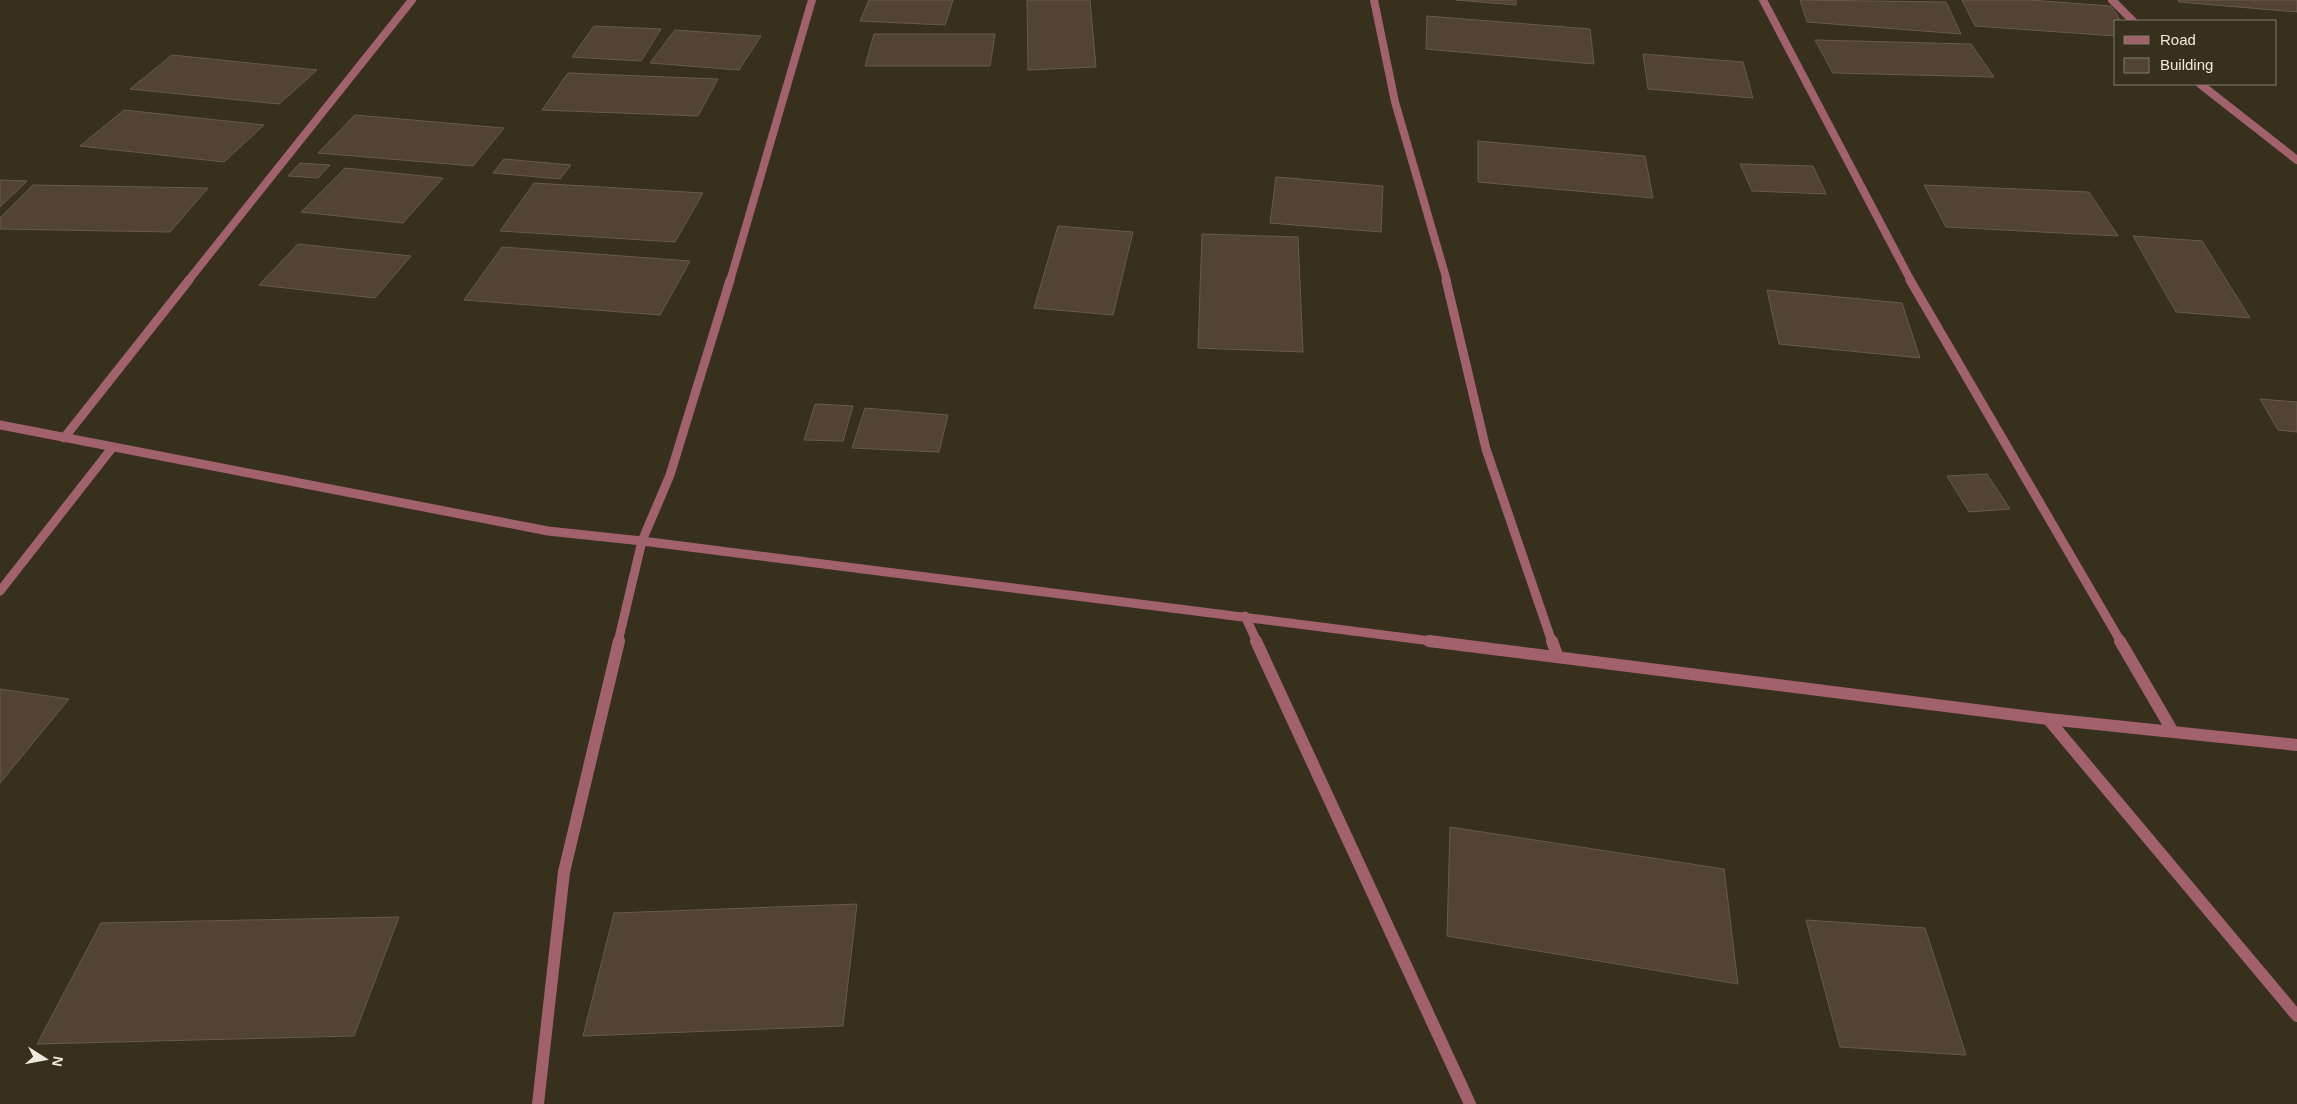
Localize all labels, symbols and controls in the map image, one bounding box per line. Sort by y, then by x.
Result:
legend [2114,20,2277,85]
text: Road [2160,31,2196,48]
text: Building [2160,56,2213,73]
north arrow [20,1034,70,1084]
text: N [49,1055,67,1068]

